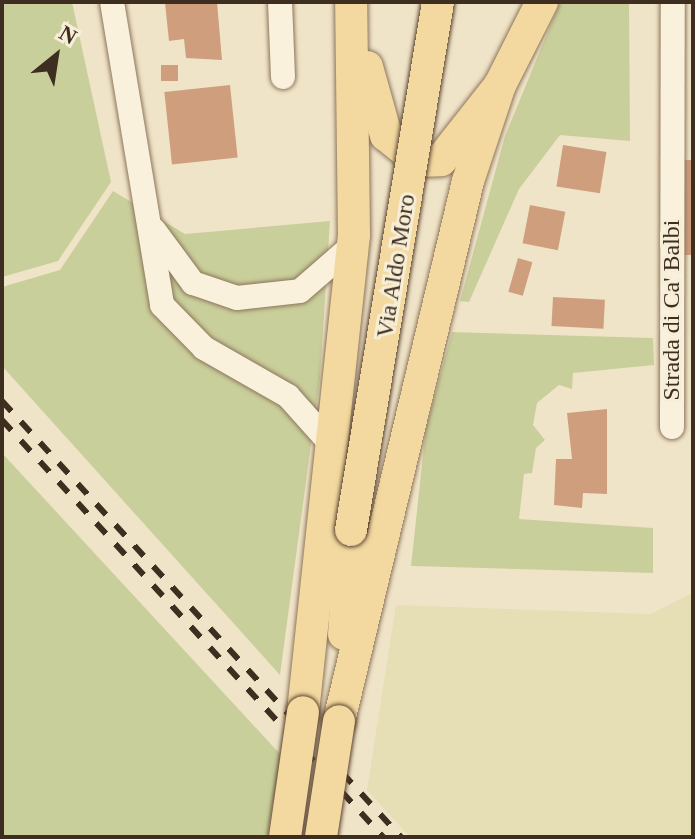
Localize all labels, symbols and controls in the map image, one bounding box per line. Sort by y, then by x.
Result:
north arrow [16,16,96,96]
text: N [55,20,81,50]
street label: Via Aldo Moro [370,191,422,341]
street label: Strada di Ca' Balbi [658,220,686,400]

